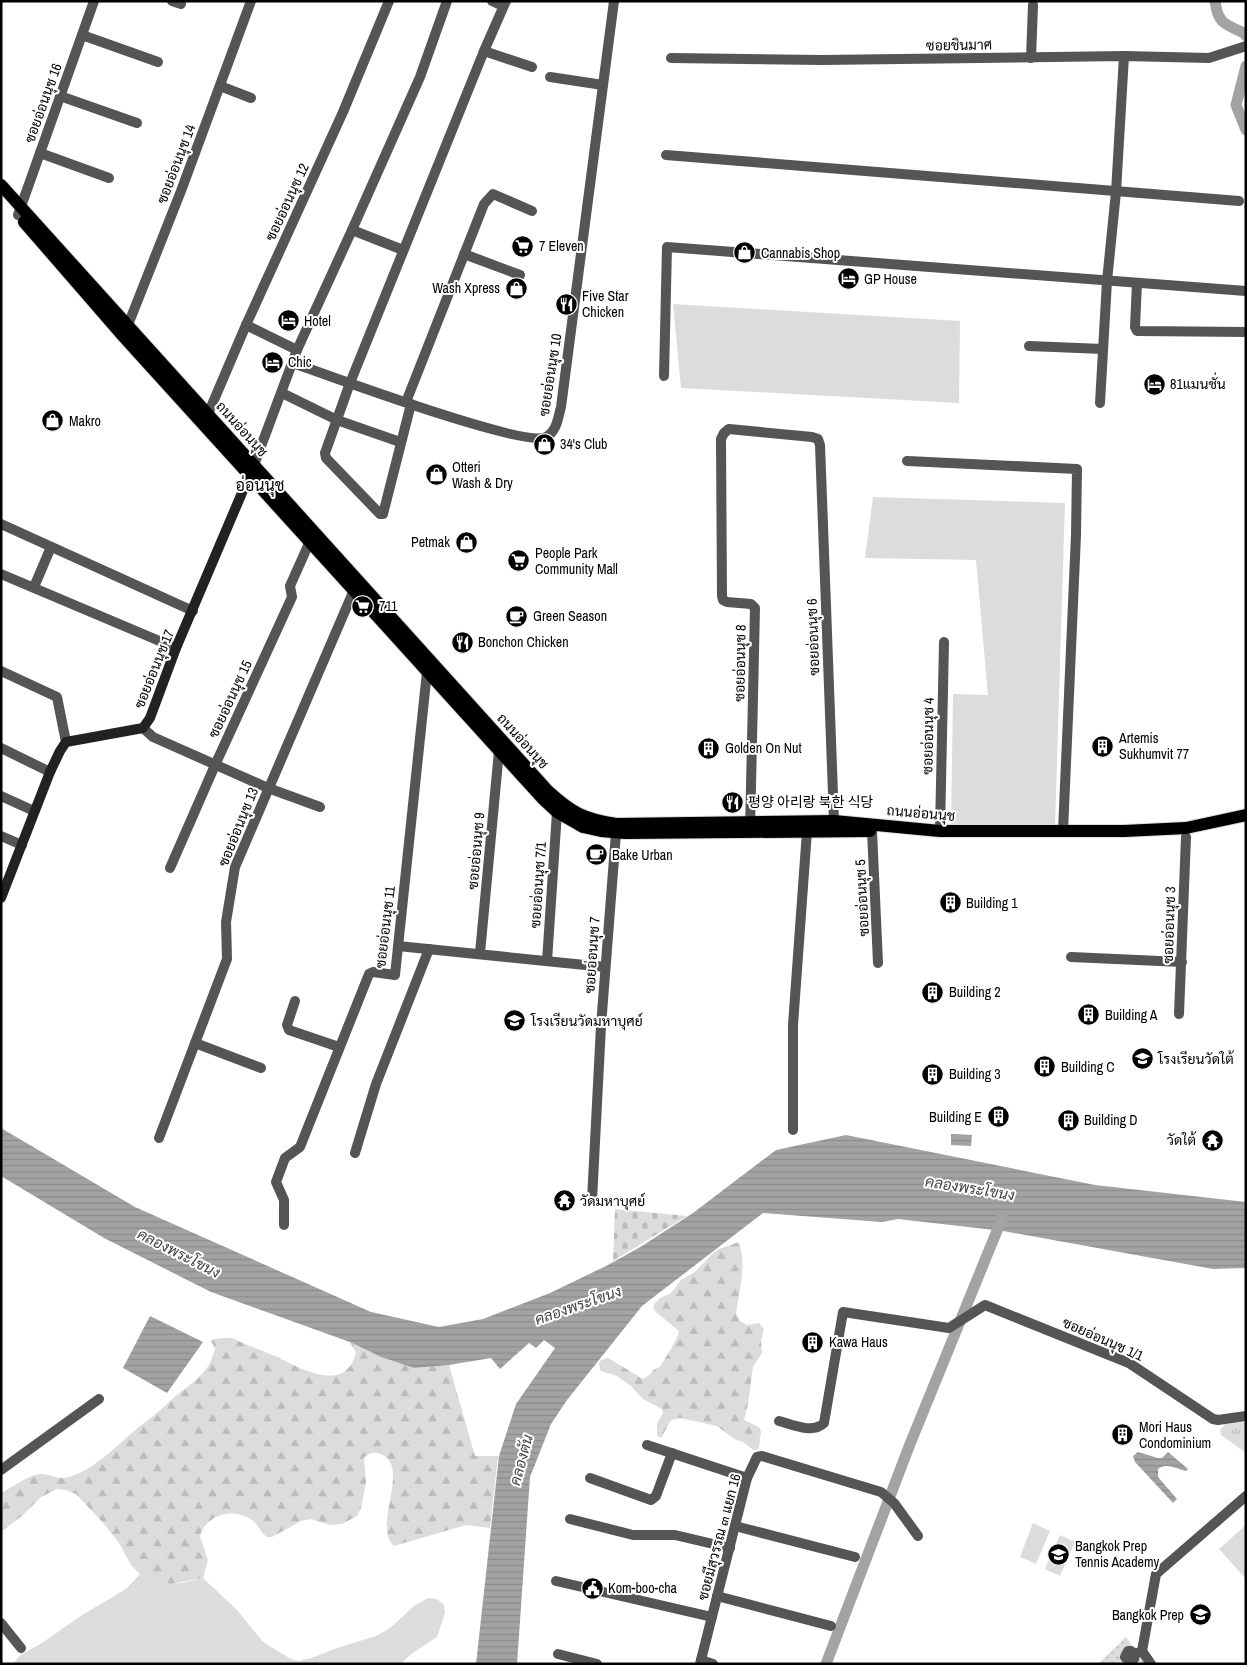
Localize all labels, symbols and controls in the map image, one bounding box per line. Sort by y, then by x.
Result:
street label: ซอยชินมาศ [926,35,992,55]
street label: ซอยอ่อนนุช 16 [20,61,67,146]
street label: ซอยอ่อนนุช 14 [153,121,201,207]
street label: ซอยอ่อนนุช 12 [261,160,314,244]
supermarket icon: 7 Eleven [511,234,535,258]
place label: 7 Eleven [539,237,584,255]
shop icon: Cannabis Shop [733,241,757,265]
place label: Cannabis Shop [761,244,840,262]
hotel icon: GP House [836,267,860,291]
place label: GP House [864,270,917,288]
shop icon: Wash Xpress [504,276,528,300]
place label: Wash Xpress [432,279,500,297]
place label: Five Star Chicken [582,287,629,321]
restaurant icon: Five Star Chicken [554,292,578,316]
hotel icon: Hotel [276,309,300,333]
place label: Hotel [304,312,331,330]
street label: ซอยอ่อนนุช 10 [535,332,566,418]
hotel icon: Chic [260,350,284,374]
place label: Chic [288,353,312,371]
hotel icon: 81แมนชั่น [1142,372,1166,396]
place label: 81แมนชั่น [1170,372,1226,393]
street label: ถนนอ่อนนุช [212,397,272,461]
shop icon: Makro [41,409,65,433]
place label: Makro [69,412,101,430]
shop icon: 34's Club [532,432,556,456]
place label: 34's Club [560,435,608,453]
place label: Otteri Wash & Dry [452,458,513,492]
shop icon: Otteri Wash & Dry [424,463,448,487]
district label: อ่อนนุช [236,474,284,497]
shop icon: Petmak [454,530,478,554]
place label: Petmak [411,533,450,551]
place label: People Park Community Mall [535,544,618,578]
supermarket icon: People Park Community Mall [507,549,531,573]
supermarket icon: 711 [351,594,375,618]
place label: 711 [379,597,398,615]
street label: ซอยอ่อนนุช 6 [803,598,824,676]
cafe icon: Green Season [505,604,529,628]
place label: Green Season [533,607,607,625]
street label: ซอยอ่อนนุช 8 [730,624,751,702]
street label: ซอยอ่อนนุช 17 [130,627,179,711]
restaurant icon: Bonchon Chicken [450,630,474,654]
place label: Bonchon Chicken [478,633,569,651]
street label: ซอยอ่อนนุช 15 [204,657,257,741]
street label: ซอยอ่อนนุช 4 [918,697,939,775]
street label: ถนนอ่อนนุช [493,709,553,773]
place label: Artemis Sukhumvit 77 [1118,729,1189,763]
building icon: Artemis Sukhumvit 77 [1091,734,1115,758]
building icon: Golden On Nut [697,736,721,760]
place label: Golden On Nut [725,739,802,757]
street label: ซอยอ่อนนุช 13 [214,785,263,869]
restaurant icon: 평양 아리랑 북한 식당 [720,790,744,814]
place label: 평양 아리랑 북한 식당 [748,793,874,811]
street label: ถนนอ่อนนุช [886,801,956,826]
street label: ซอยอ่อนนุช 9 [464,812,489,890]
street label: ซอยอ่อนนุช 7/1 [526,840,551,929]
cafe icon: Bake Urban [584,843,608,867]
place label: Bake Urban [612,846,673,864]
street label: ซอยอ่อนนุช 5 [851,859,874,937]
street label: ซอยอ่อนนุช 11 [371,884,400,969]
street label: ซอยอ่อนนุช 3 [1159,886,1180,964]
building icon: Building 1 [938,891,962,915]
place label: Building 1 [966,894,1018,912]
street label: ซอยอ่อนนุช 7 [580,916,605,994]
building icon: Building 2 [921,980,945,1004]
place label: Building 2 [949,983,1001,1001]
building icon: Building A [1077,1003,1101,1027]
place label: Building A [1105,1006,1158,1024]
school or university icon: โรงเรียนวัดมหาบุศย์ [503,1009,527,1033]
place label: โรงเรียนวัดมหาบุศย์ [530,1012,643,1031]
school or university icon: โรงเรียนวัดใต้ [1130,1047,1154,1071]
place label: โรงเรียนวัดใต้ [1157,1050,1235,1068]
building icon: Building C [1033,1055,1057,1079]
place label: Building C [1061,1058,1115,1076]
building icon: Building 3 [921,1062,945,1086]
place label: Building 3 [949,1065,1001,1083]
building icon: Building E [986,1105,1010,1129]
place label: Building E [929,1108,982,1126]
building icon: Building D [1056,1108,1080,1132]
place label: Building D [1084,1111,1138,1129]
temple icon: วัดใต้ [1200,1128,1224,1152]
place label: วัดใต้ [1167,1131,1197,1149]
water label: คลองพระโขนง [924,1171,1016,1205]
temple icon: วัดมหาบุศย์ [552,1189,576,1213]
place label: วัดมหาบุศย์ [580,1192,645,1211]
water label: คลองพระโขนง [134,1223,224,1283]
water label: คลองพระโขนง [532,1280,624,1330]
street label: ซอยอ่อนนุช 1/1 [1059,1313,1147,1366]
building icon: Kawa Haus [801,1330,825,1354]
place label: Kawa Haus [829,1333,888,1351]
place label: Mori Haus Condominium [1139,1418,1211,1452]
building icon: Mori Haus Condominium [1111,1423,1135,1447]
water label: คลองตัน [504,1432,538,1488]
street label: ซอยมีสุวรรณ ๓ แยก 16 [693,1472,746,1602]
place label: Bangkok Prep Tennis Academy [1075,1537,1159,1571]
school or university icon: Bangkok Prep Tennis Academy [1047,1542,1071,1566]
public building icon: Kom-boo-cha [580,1576,604,1600]
place label: Kom-boo-cha [608,1579,678,1597]
school or university icon: Bangkok Prep [1188,1603,1212,1627]
place label: Bangkok Prep [1112,1606,1184,1624]

